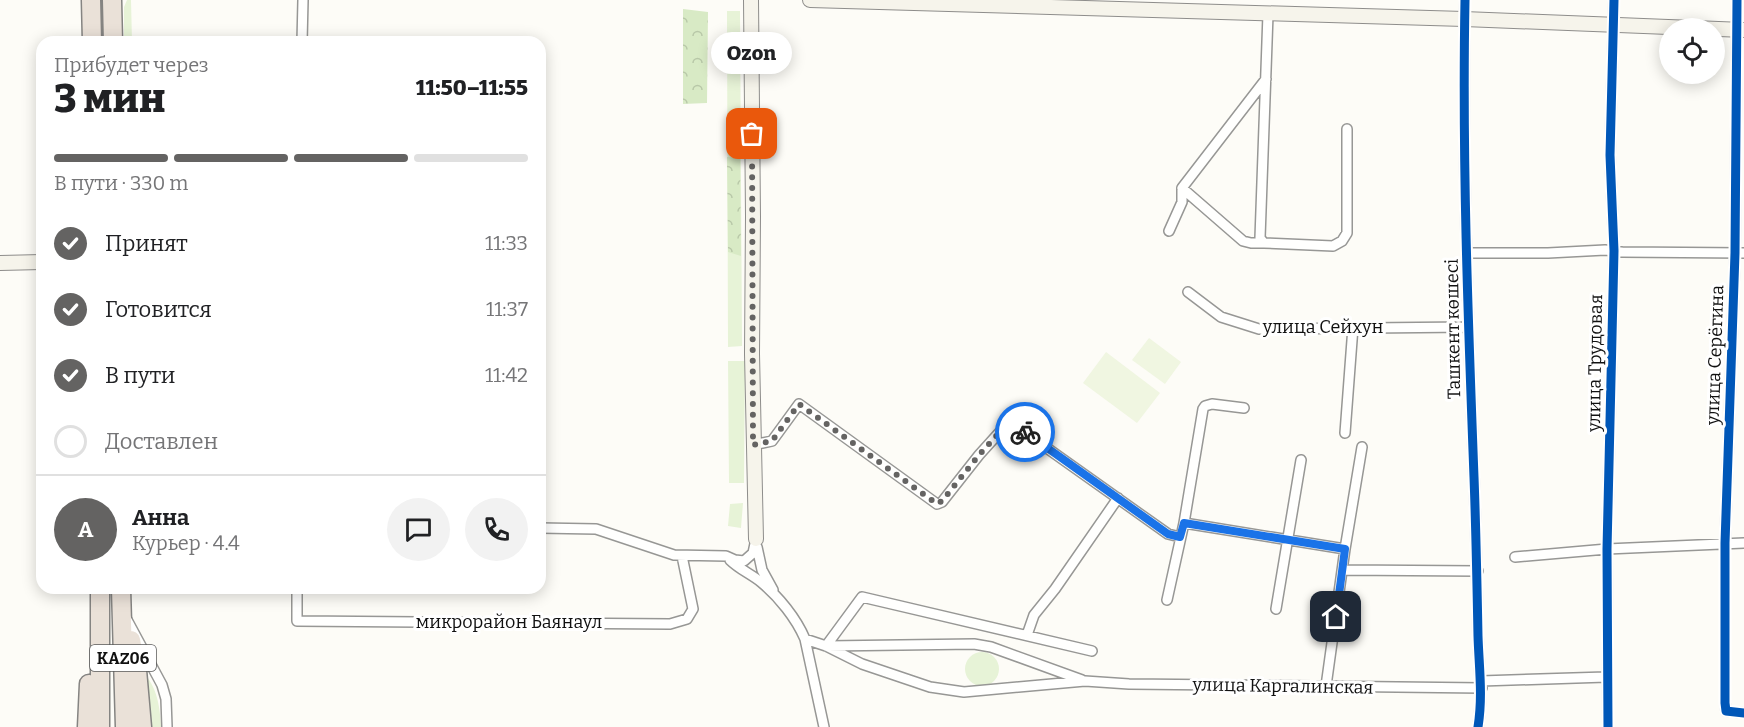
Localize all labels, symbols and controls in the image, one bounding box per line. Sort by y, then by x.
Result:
map controls [1659,18,1725,84]
button: locate [1659,18,1725,84]
callout: Ozon [712,32,792,74]
text: Ozon [727,41,776,65]
text: Прибудет через [54,53,209,77]
text: 11:50–11:55 [416,74,528,101]
text: 3 мин [54,76,165,122]
pin [726,108,777,159]
icon: bag [735,117,768,150]
text: В пути · 330 m [54,171,188,195]
icon: check [54,227,87,260]
text: Принят [105,230,188,257]
text: 11:33 [485,231,528,255]
street label: Ташкент көшесі [1441,259,1465,399]
street label: улица Серёгина [1702,284,1728,426]
icon: check [54,293,87,326]
street label: улица Трудовая [1583,294,1607,433]
text: Готовится [105,296,212,323]
text: 11:37 [486,297,528,321]
street label: улица Сейхун [1262,316,1383,338]
icon: check [54,359,87,392]
text: В пути [105,362,175,389]
text: 11:42 [485,363,528,387]
courier [995,402,1055,462]
icon: bike [1009,416,1042,449]
text: Доставлен [105,428,218,455]
button: chat [387,498,450,561]
button: phone [465,498,528,561]
text: Анна [132,504,189,531]
text: А [78,516,93,543]
text: Курьер · 4.4 [132,531,240,555]
pin [1310,591,1361,642]
icon: home [1319,600,1352,633]
street label: микрорайон Баянаул [416,611,603,633]
road number: KАZ06 [90,645,156,671]
street label: улица Каргалинская [1191,673,1374,699]

